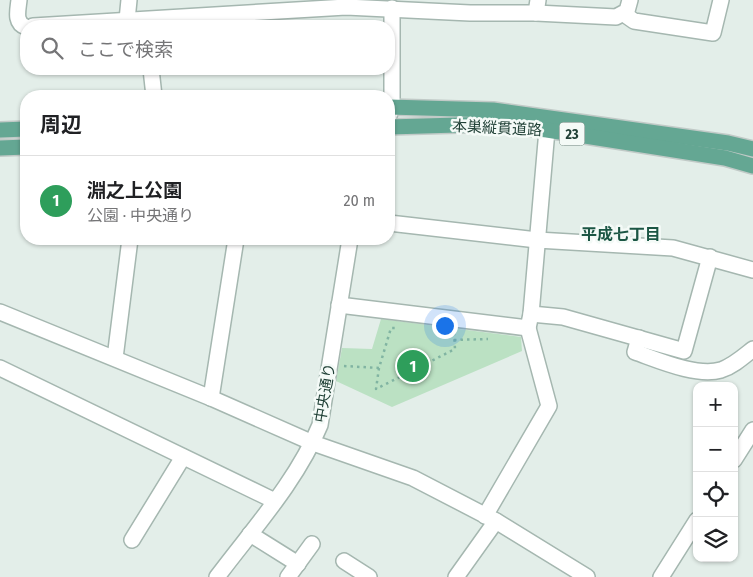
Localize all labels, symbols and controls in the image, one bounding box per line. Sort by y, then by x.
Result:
search box [20,20,395,75]
icon: search [38,34,66,62]
text: ここで検索 [78,38,173,61]
text: 周辺 [40,112,82,138]
street label: 本巣縦貫道路 [452,117,542,139]
road number: 23 [560,122,584,146]
text: 淵之上公園 [87,179,182,202]
text: 1 [53,191,59,210]
text: 20 m [344,191,375,210]
text: 公園 · 中央通り [87,206,194,225]
district label: 平成七丁目 [581,225,661,244]
your location [432,313,458,339]
pin: 1 [397,347,429,385]
street label: 中央通り [311,362,339,424]
map controls [693,382,738,562]
button: + [693,382,738,427]
button: − [693,427,738,472]
button: locate [693,472,738,517]
button: layers [693,517,738,562]

